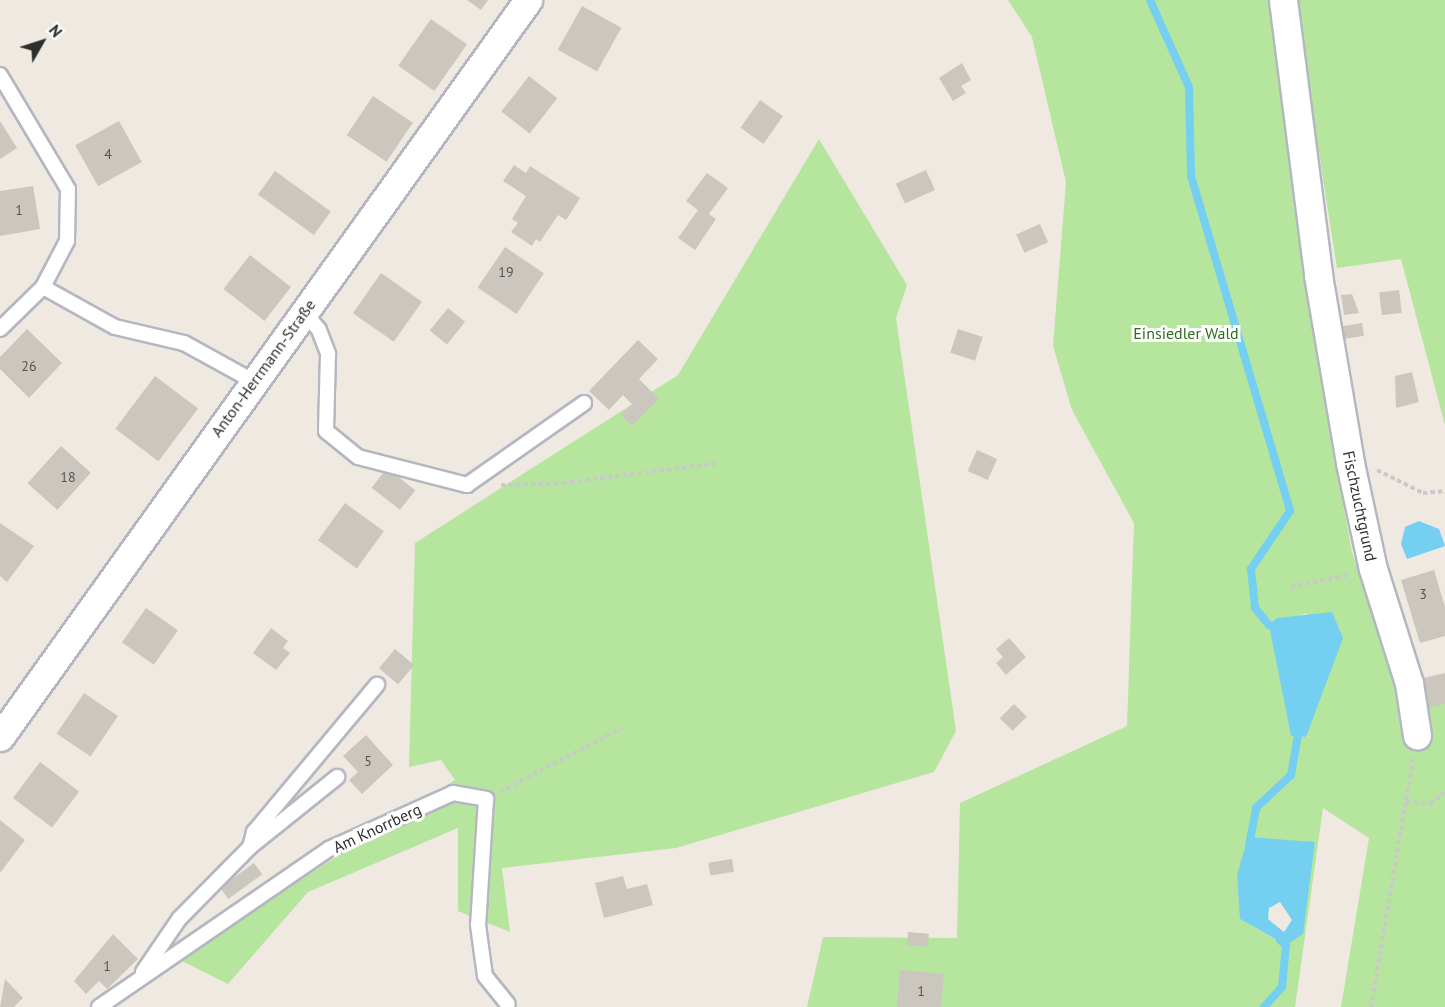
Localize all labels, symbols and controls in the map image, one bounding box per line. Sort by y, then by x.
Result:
north arrow [12,12,72,72]
text: N [45,20,67,41]
house number: 4 [104,146,112,162]
house number: 1 [15,202,23,218]
house number: 19 [498,264,514,280]
street label: Anton-Herrmann-Straße [207,295,319,441]
park label: Einsiedler Wald [1133,323,1239,343]
house number: 26 [21,358,37,374]
street label: Fischzuchtgrund [1339,449,1381,563]
house number: 18 [60,469,76,485]
house number: 3 [1419,586,1427,602]
house number: 5 [364,753,372,769]
street label: Am Knorrberg [330,799,424,857]
house number: 1 [103,958,111,974]
house number: 1 [917,983,925,999]

